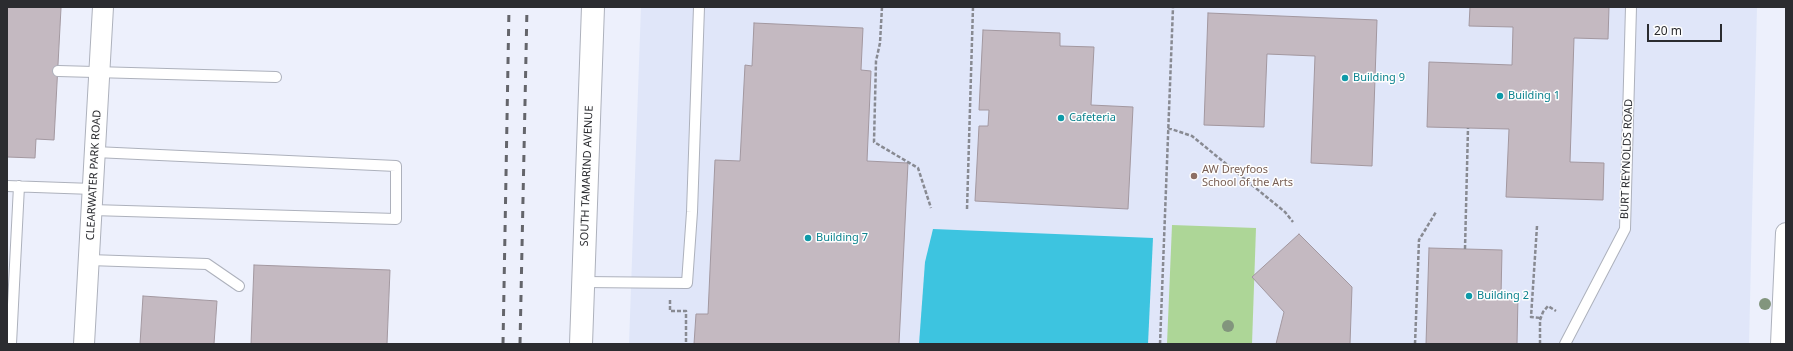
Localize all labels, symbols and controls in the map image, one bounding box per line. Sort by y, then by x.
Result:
scale bar [1649,16,1724,42]
text: 20 m [1654,22,1682,39]
place label: Building 9 [1353,71,1405,85]
marker: Building 9 [1340,73,1350,83]
place label: Building 1 [1508,89,1560,103]
marker: Building 1 [1495,91,1505,101]
street label: BURT REYNOLDS ROAD [1618,99,1636,219]
street label: SOUTH TAMARIND AVENUE [578,105,596,247]
street label: CLEARWATER PARK ROAD [84,109,104,241]
place label: Cafeteria [1069,111,1116,125]
marker: Cafeteria [1056,113,1066,123]
place label: AW Dreyfoos School of the Arts [1202,163,1293,189]
marker: AW Dreyfoos School of the Arts [1189,171,1199,181]
place label: Building 7 [816,231,868,245]
marker: Building 7 [803,233,813,243]
place label: Building 2 [1477,289,1529,303]
marker: Building 2 [1464,291,1474,301]

